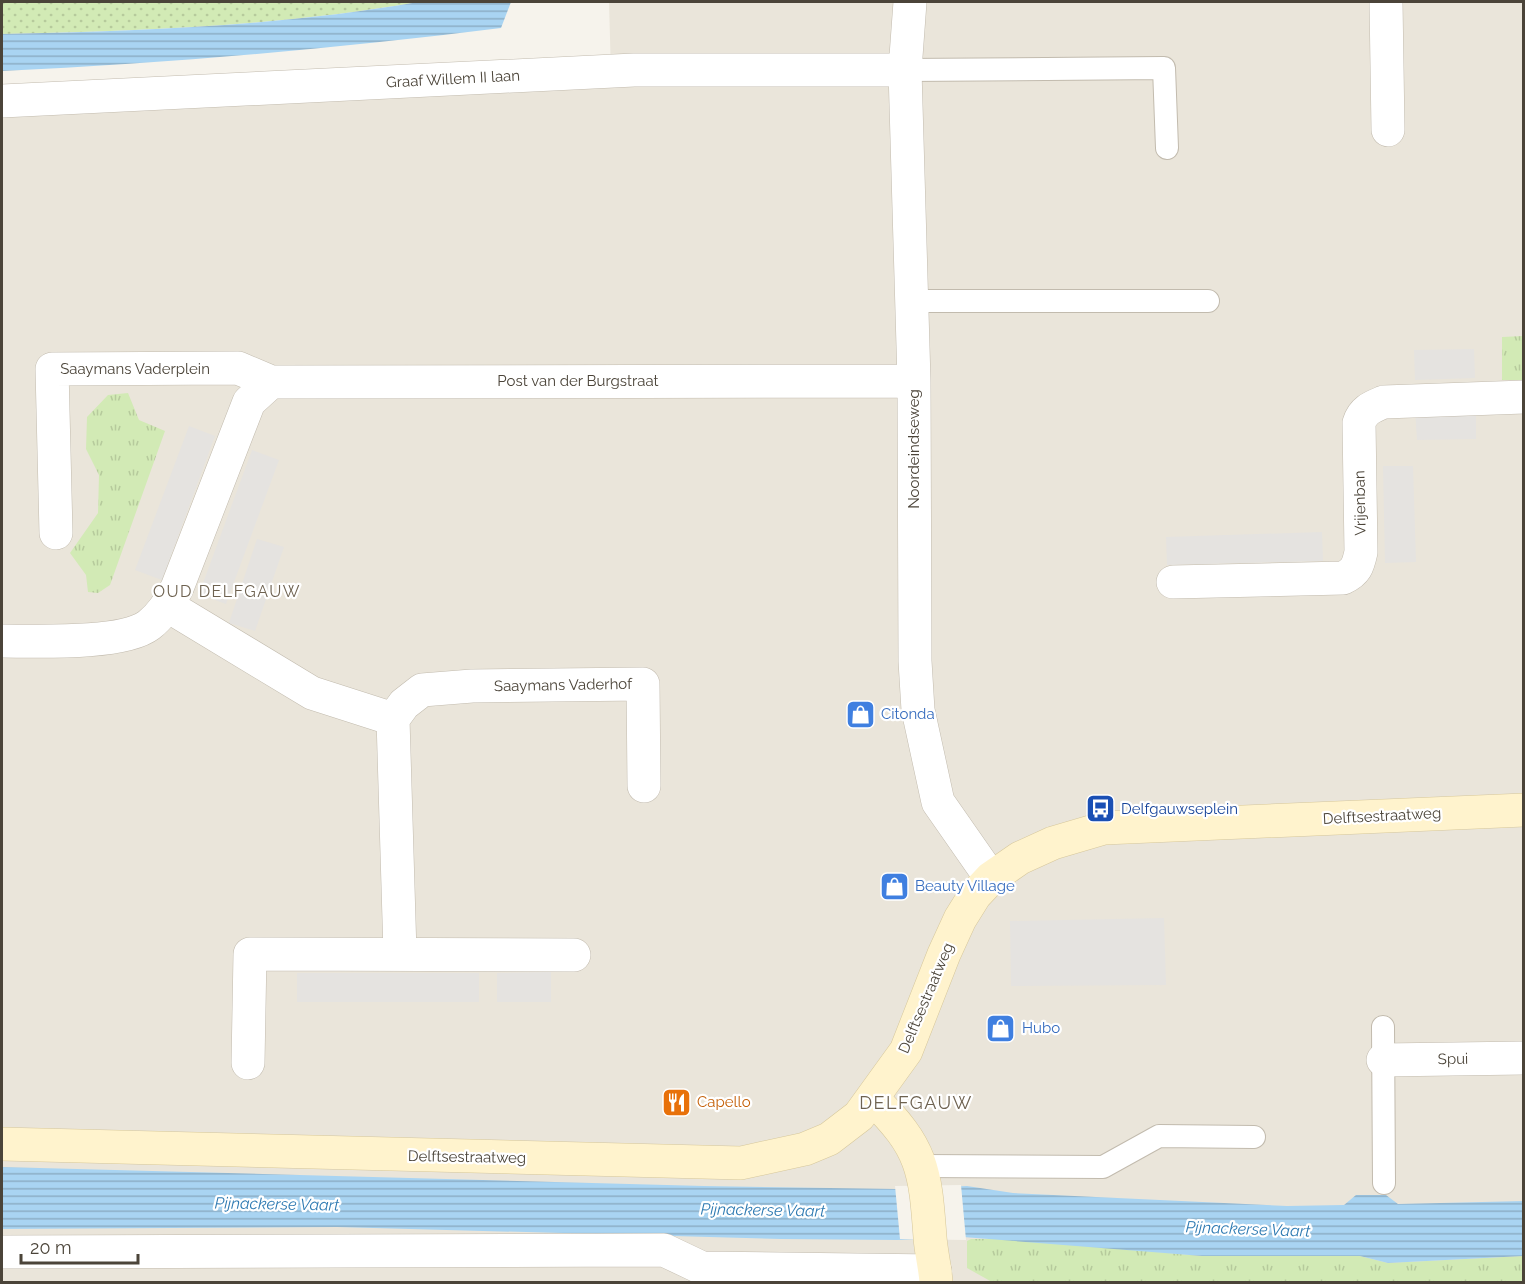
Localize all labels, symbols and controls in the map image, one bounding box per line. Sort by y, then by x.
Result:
street label: Graaf Willem II laan [386,67,520,91]
street label: Saaymans Vaderplein [60,360,210,378]
street label: Post van der Burgstraat [497,372,659,390]
street label: Noordeindseweg [905,389,923,509]
street label: Vrijenban [1350,470,1370,536]
district label: OUD DELFGAUW [153,582,301,601]
street label: Saaymans Vaderhof [494,675,633,695]
shop icon: Citonda [844,698,876,730]
place label: Citonda [881,705,935,723]
bus stop icon: Delfgauwseplein [1084,793,1116,825]
place label: Delfgauwseplein [1121,800,1238,818]
street label: Delftsestraatweg [1322,804,1442,828]
shop icon: Beauty Village [878,870,910,902]
place label: Beauty Village [915,877,1015,895]
street label: Delftsestraatweg [895,940,957,1056]
shop icon: Hubo [985,1012,1017,1044]
place label: Hubo [1022,1019,1060,1037]
street label: Spui [1438,1050,1468,1068]
restaurant icon: Capello [660,1086,692,1118]
district label: DELFGAUW [859,1092,973,1113]
place label: Capello [697,1093,751,1111]
street label: Delftsestraatweg [408,1147,526,1167]
water label: Pijnackerse Vaart [215,1193,340,1215]
water label: Pijnackerse Vaart [701,1199,826,1221]
water label: Pijnackerse Vaart [1185,1217,1311,1241]
scale bar [21,1227,138,1265]
text: 20 m [30,1237,72,1258]

